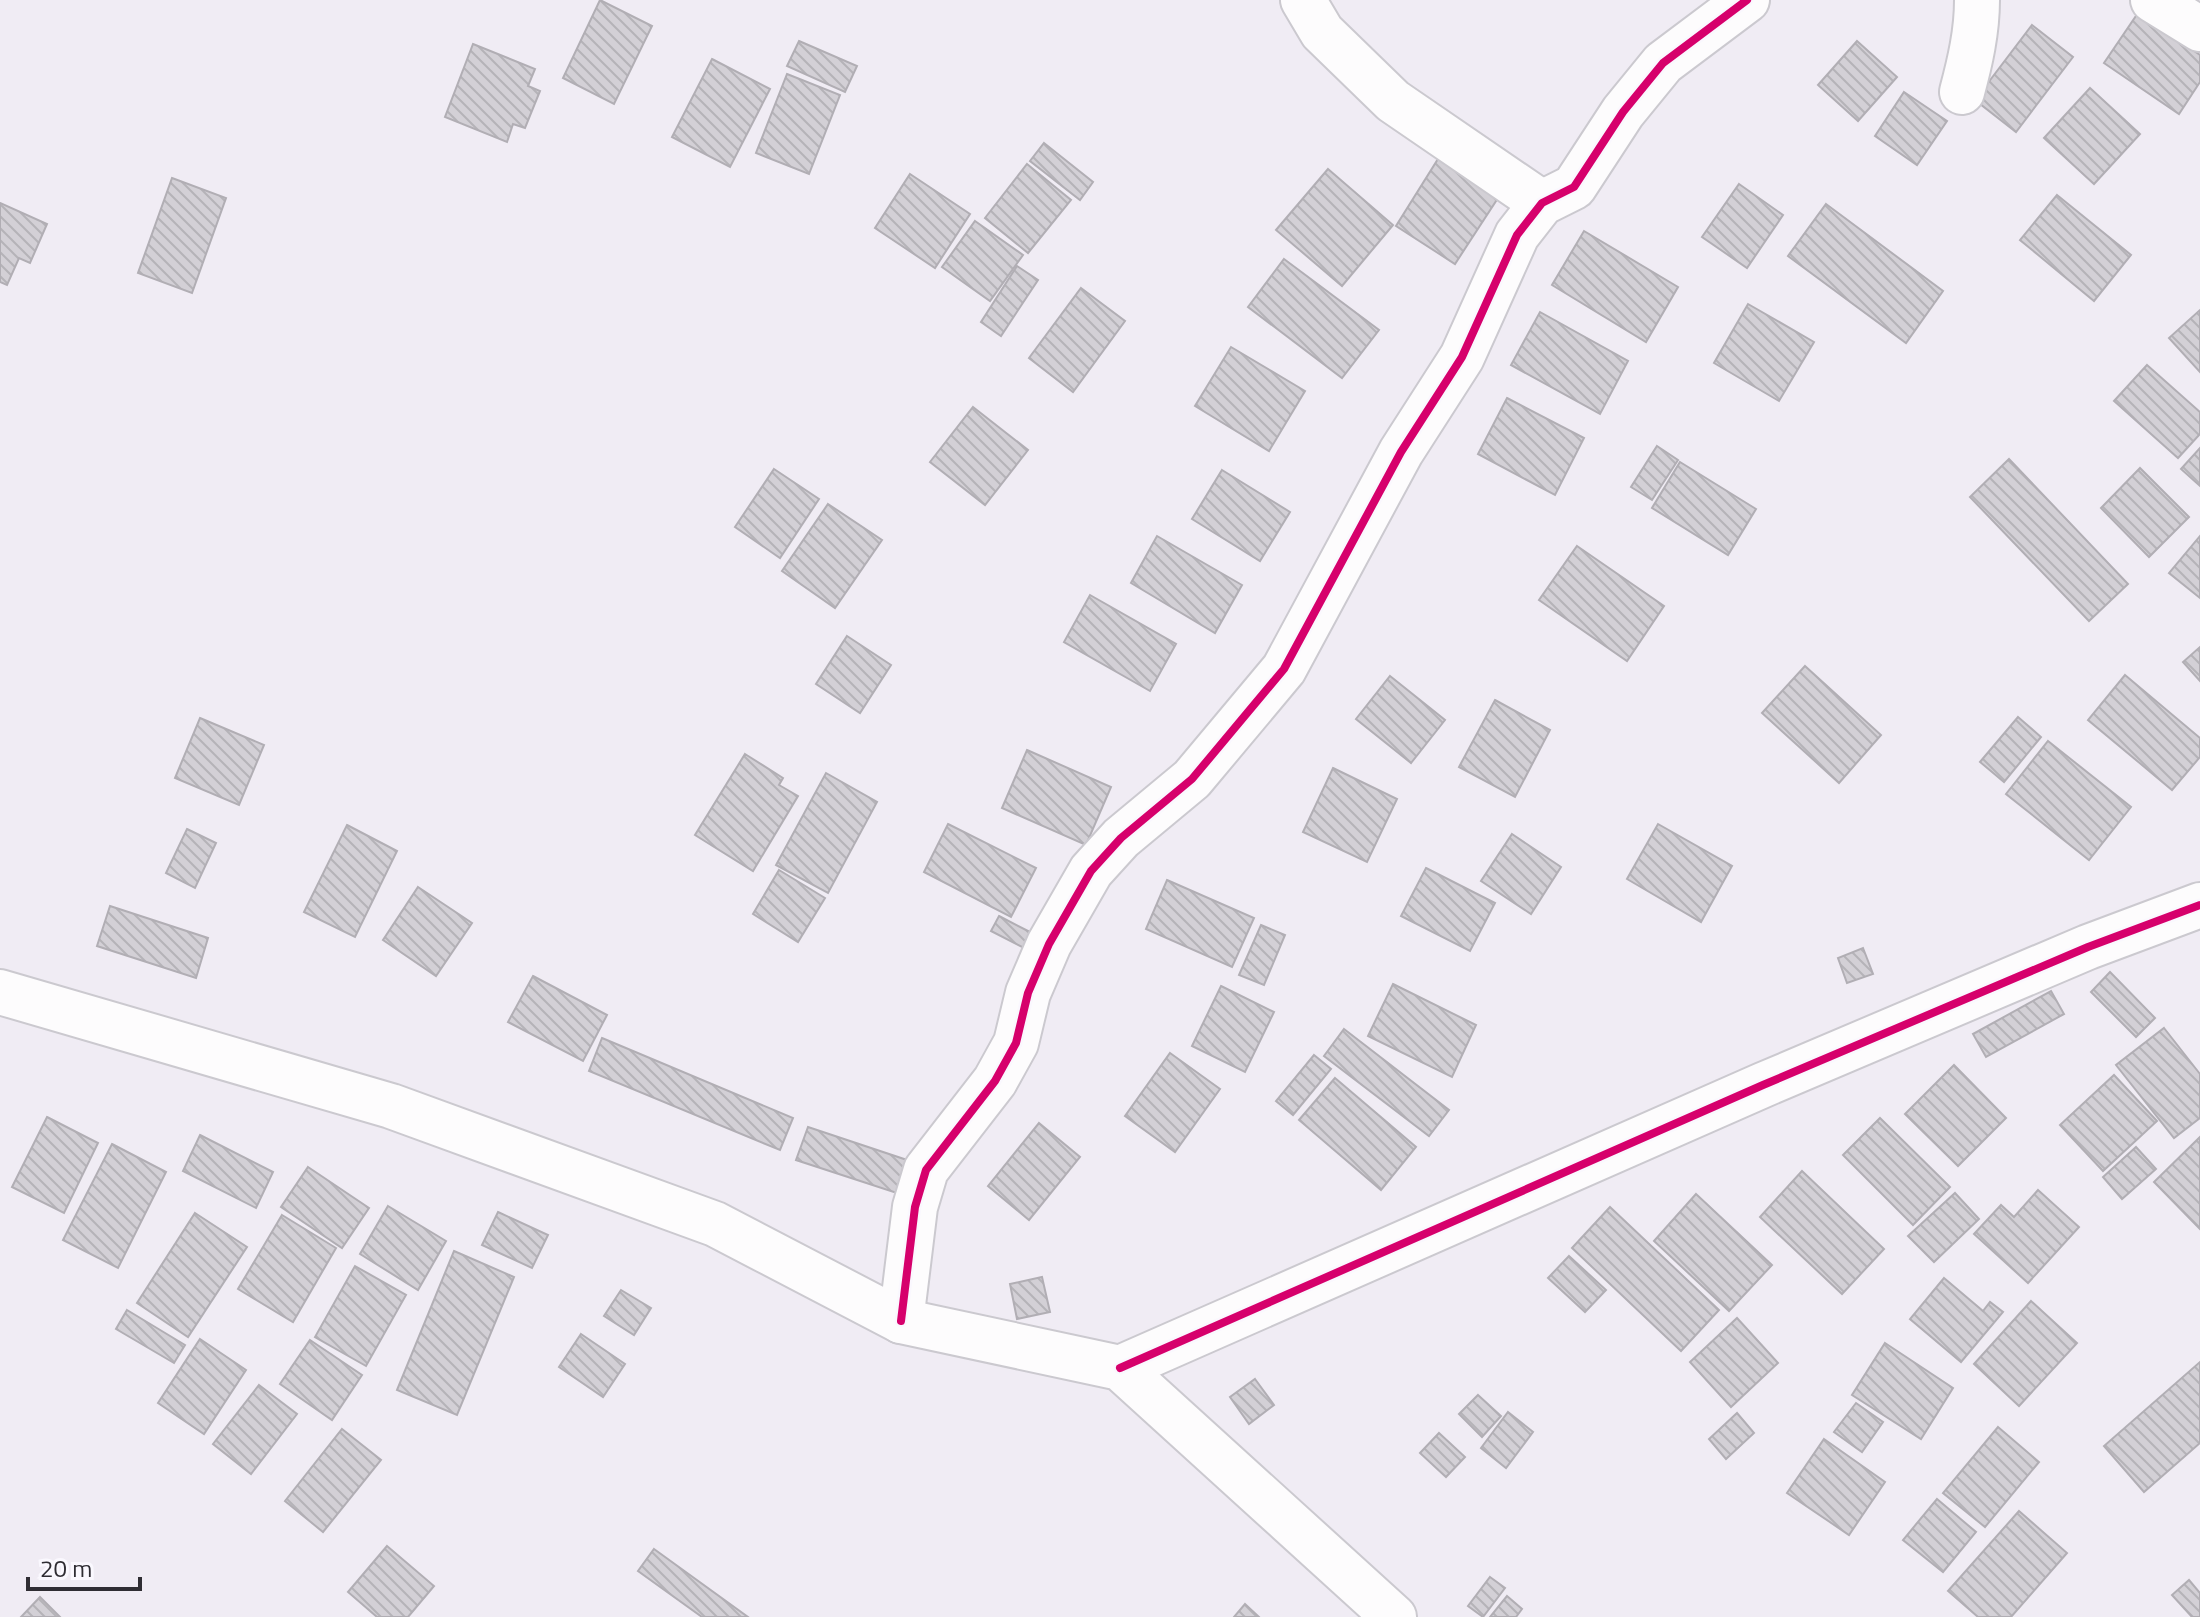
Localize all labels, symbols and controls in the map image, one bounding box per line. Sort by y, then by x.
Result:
scale bar [28,1541,140,1591]
text: 20 m [40,1550,92,1586]

